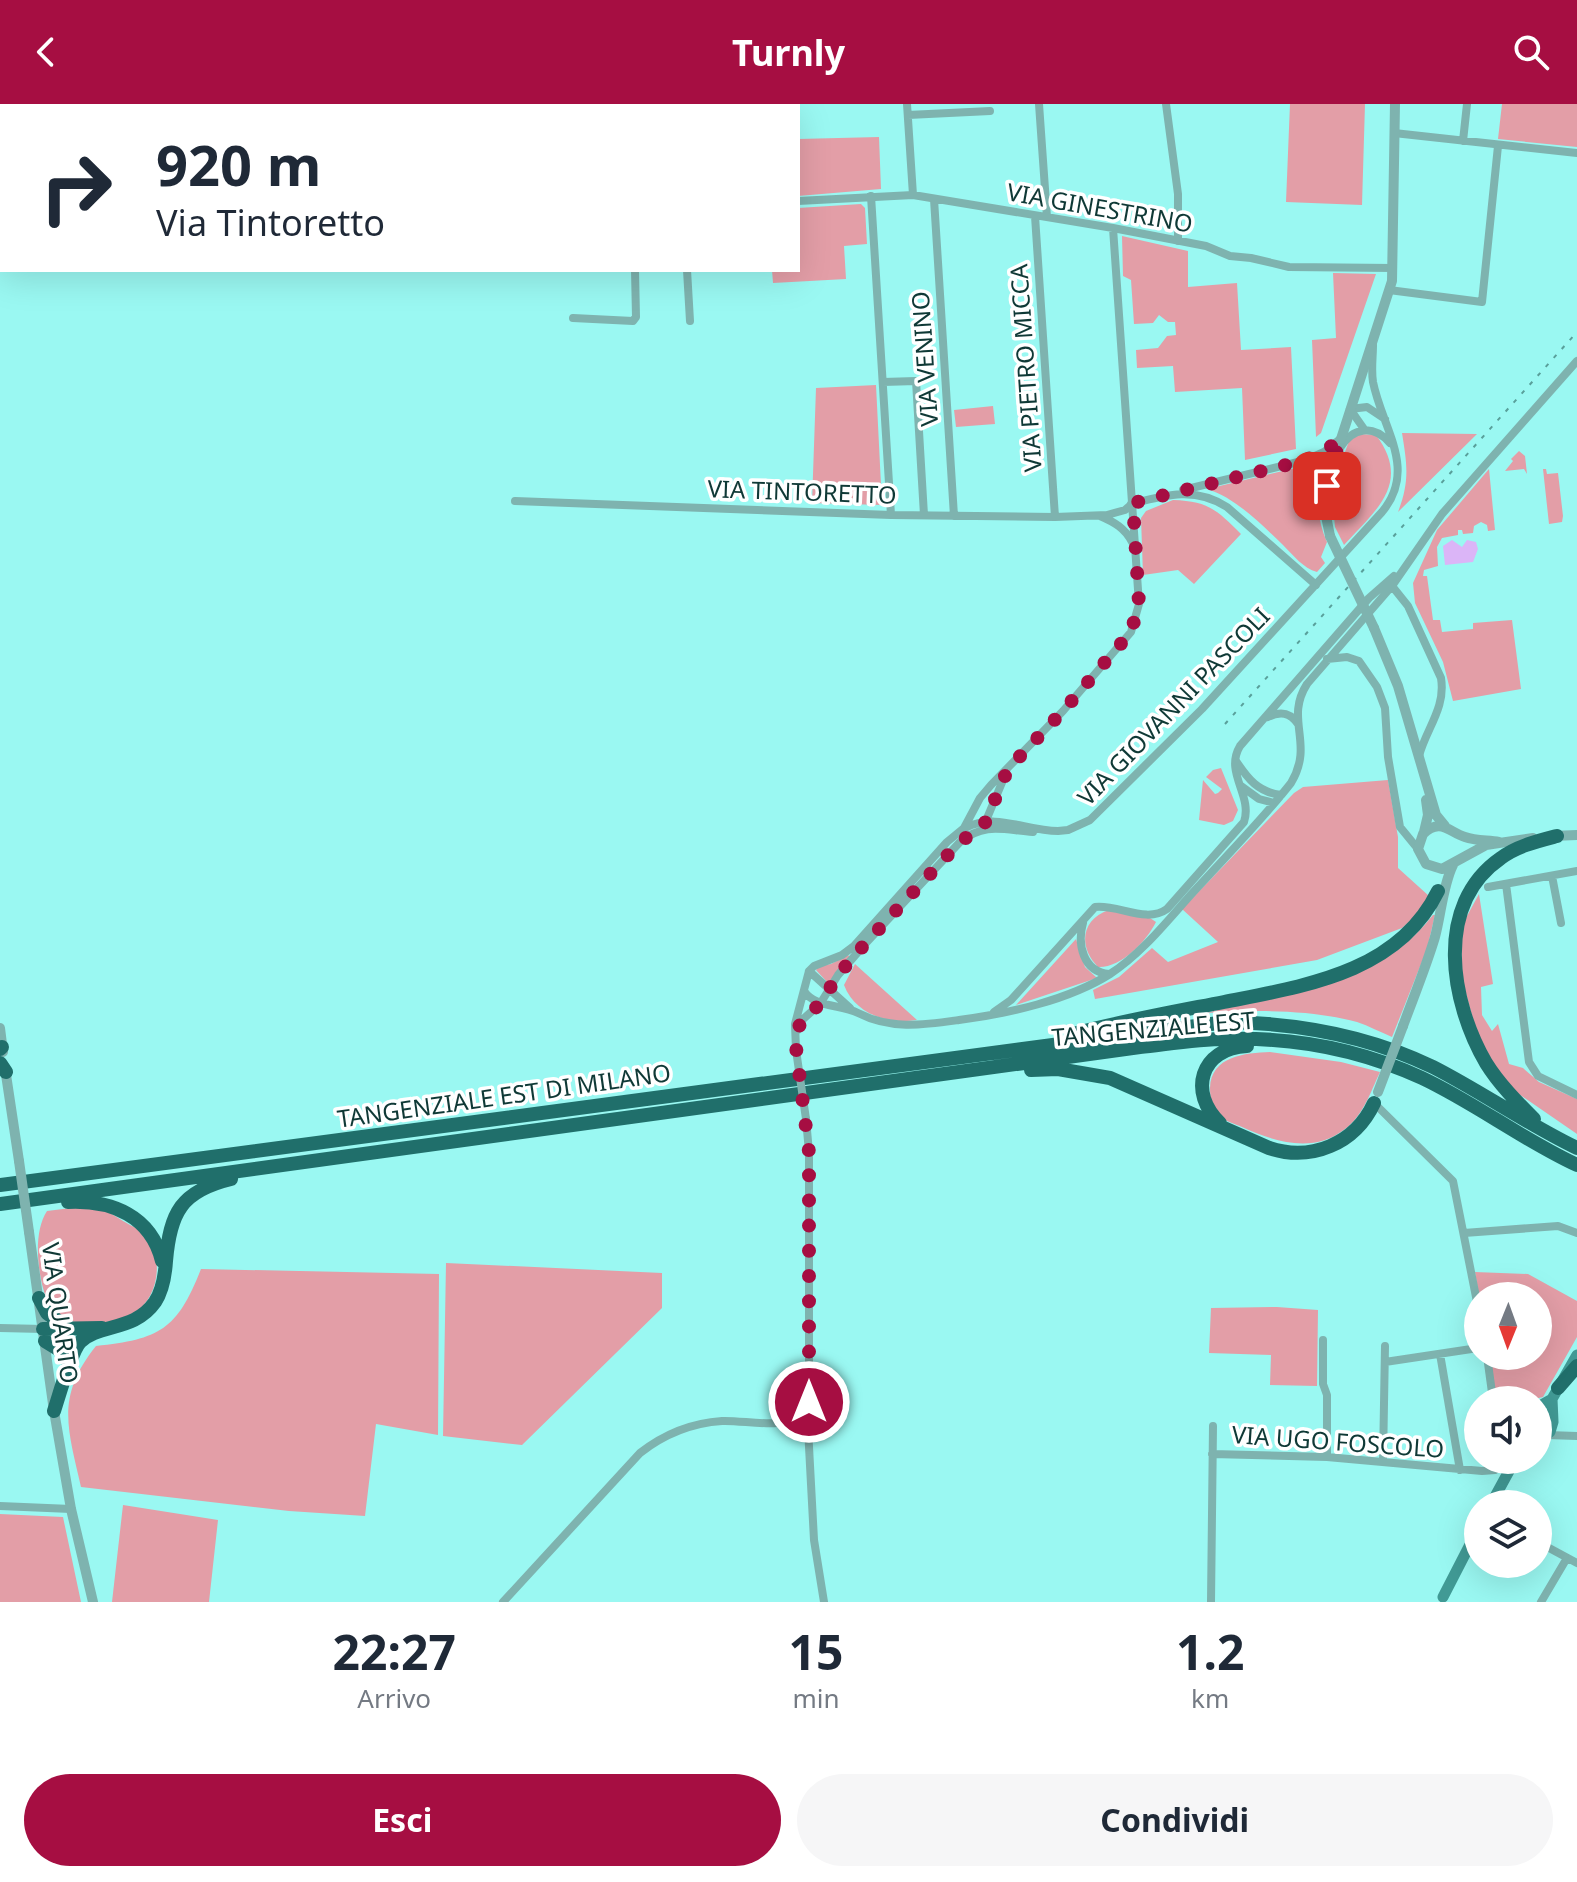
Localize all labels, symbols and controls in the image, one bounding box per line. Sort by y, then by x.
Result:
text: Turnly [732,28,845,77]
icon: back [24,30,68,74]
icon: search [1509,30,1553,74]
text: 920 m [156,126,321,202]
icon: right [24,136,128,240]
street label: VIA GINESTRINO [1005,174,1195,240]
text: Via Tintoretto [156,198,385,247]
street label: VIA PIETRO MICCA [1001,262,1049,473]
street label: VIA VENINO [903,290,945,428]
pin [1293,452,1361,520]
icon: arrive [1305,464,1349,508]
street label: VIA TINTORETTO [707,471,897,511]
street label: VIA GIOVANNI PASCOLI [1069,600,1277,812]
street label: TANGENZIALE EST [1050,1003,1256,1053]
street label: TANGENZIALE EST DI MILANO [335,1055,673,1135]
street label: VIA QUARTO [35,1240,87,1386]
north arrow [1464,1282,1552,1370]
map controls [1464,1282,1552,1578]
position arrow [767,1360,851,1444]
button: sound [1464,1386,1552,1474]
street label: VIA UGO FOSCOLO [1231,1417,1445,1465]
button: layers [1464,1490,1552,1578]
text: 22:27 [333,1619,456,1684]
text: 15 [788,1619,843,1684]
text: 1.2 [1176,1619,1244,1684]
text: Arrivo [357,1680,431,1716]
text: min [792,1680,839,1716]
text: km [1191,1680,1229,1716]
button: Esci [24,1774,781,1866]
button: Condividi [797,1774,1553,1866]

